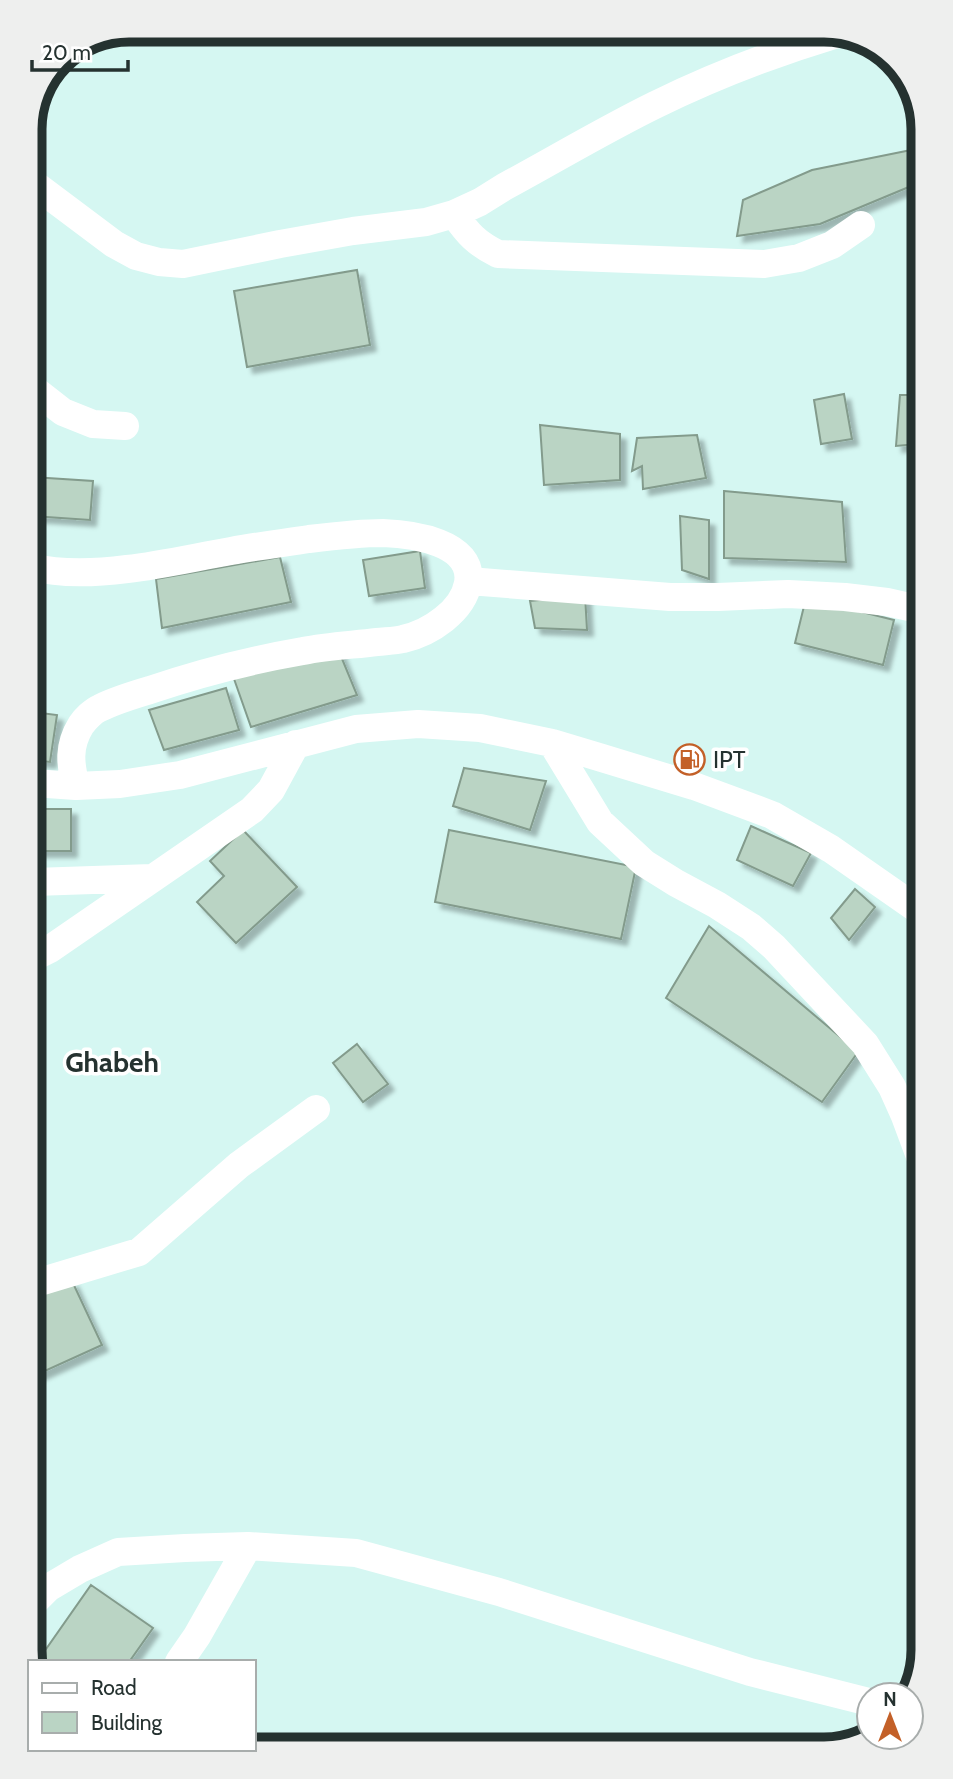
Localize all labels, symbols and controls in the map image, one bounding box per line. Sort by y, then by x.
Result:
scale bar [32,28,128,72]
text: 20 m [42,40,91,65]
fuel station icon: IPT [673,742,707,776]
place label: IPT [713,745,746,774]
district label: Ghabeh [65,1045,159,1079]
legend [28,1660,256,1751]
text: Road [91,1675,137,1700]
north arrow [855,1681,925,1751]
text: N [883,1688,897,1711]
text: Building [91,1710,163,1735]

